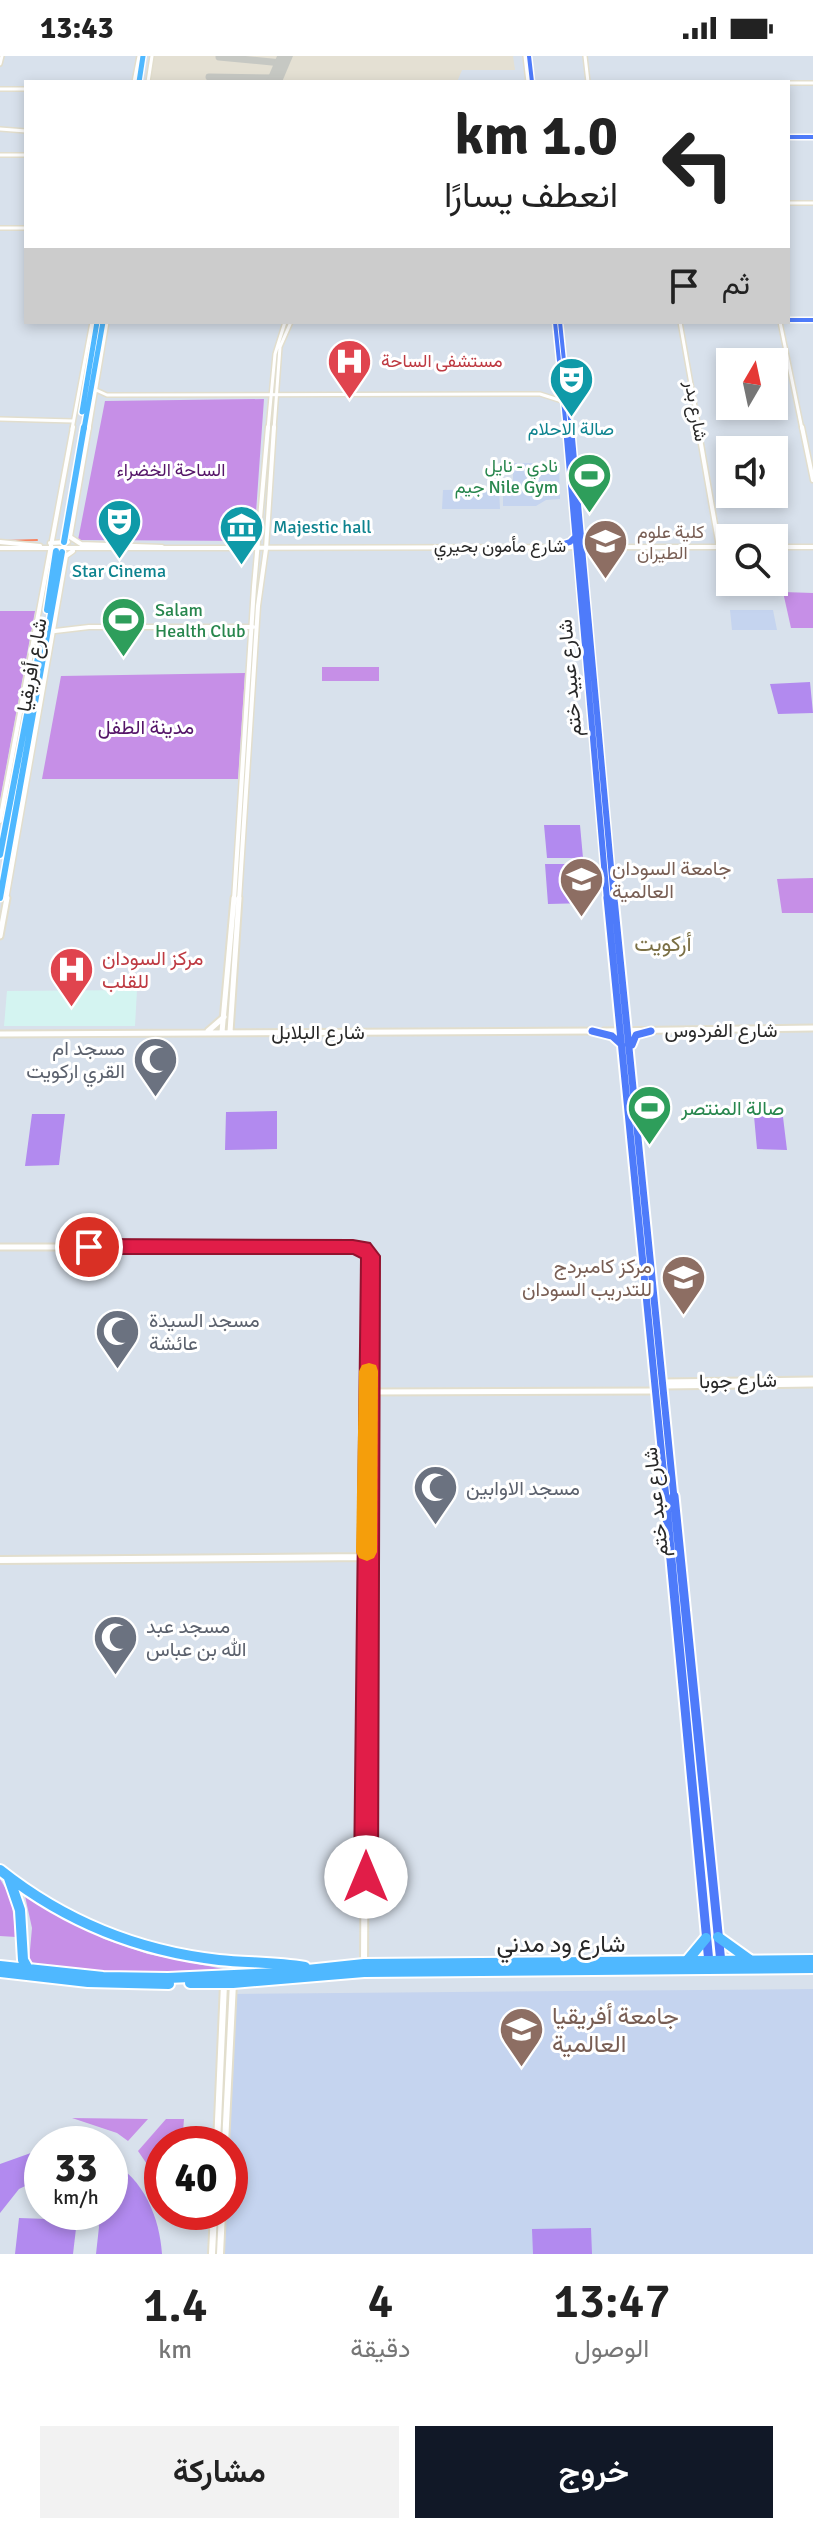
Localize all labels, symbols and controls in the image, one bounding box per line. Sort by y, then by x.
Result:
text: 13:43 [40,10,114,47]
text: 1.0 km [455,101,618,170]
icon: left [646,112,750,216]
text: انعطف يسارًا [444,173,618,218]
icon: arrive [662,264,706,308]
text: ثم [722,266,750,303]
hospital icon: مستشفى الساحة [326,337,374,400]
north arrow [716,348,788,420]
map controls [716,348,788,596]
place label: مستشفى الساحة [381,350,503,372]
theatre icon: صالة الاحلام [547,355,595,418]
street label: شارع بدر [679,378,712,443]
place label: صالة الاحلام [528,418,614,441]
button: sound [716,436,788,508]
sports icon: نادي - نايل جيم Nile Gym [565,452,613,515]
place label: نادي - نايل جيم Nile Gym [455,455,558,499]
park label: الساحة الخضراء [117,459,225,481]
theatre icon: Star Cinema [95,497,143,560]
museum icon: Majestic hall [218,503,266,566]
place label: Majestic hall [273,516,372,538]
school or university icon: كلية علوم الطيران [582,518,630,581]
place label: كلية علوم الطيران [637,521,704,564]
button: search [716,524,788,596]
street label: شارع مأمون بحيري [434,535,566,561]
place label: Star Cinema [72,560,166,582]
sports icon: Salam Health Club [100,596,148,659]
place label: Salam Health Club [155,599,246,642]
street label: شارع أفريقيا [11,616,54,714]
street label: شارع عبيد ختم [552,618,589,738]
park label: مدينة الطفل [98,715,194,740]
school or university icon: جامعة السودان العالمية [557,855,605,918]
place label: جامعة السودان العالمية [612,856,731,904]
district label: أركويت [634,930,692,957]
hospital icon: مركز السودان للقلب [47,945,95,1008]
place label: مركز السودان للقلب [102,946,203,994]
street label: شارع الفردوس [664,1018,778,1044]
street label: شارع البلابل [271,1020,365,1046]
mosque icon: مسجد ام القري اركويت [132,1035,180,1098]
place label: مسجد ام القري اركويت [26,1036,125,1088]
sports icon: صالة المنتصر [626,1084,674,1147]
place label: صالة المنتصر [680,1096,784,1121]
pin [55,1213,123,1281]
icon: arrive [67,1225,111,1269]
place label: مركز كامبردج للتدريب السودان [522,1254,652,1302]
school or university icon: مركز كامبردج للتدريب السودان [659,1254,707,1317]
mosque icon: مسجد السيدة عائشة [94,1307,142,1370]
place label: مسجد السيدة عائشة [149,1308,260,1356]
street label: شارع جوبا [699,1368,777,1395]
street label: شارع عبد ختم [638,1446,675,1558]
mosque icon: مسجد الاوابين [411,1464,459,1527]
place label: مسجد الاوابين [466,1476,580,1501]
mosque icon: مسجد عبد الله بن عباس [91,1613,139,1676]
place label: مسجد عبد الله بن عباس [146,1614,247,1662]
position arrow [324,1835,408,1919]
street label: شارع ود مدني [497,1929,625,1963]
place label: جامعة أفريقيا العالمية [552,2001,679,2059]
school or university icon: جامعة أفريقيا العالمية [497,2006,545,2069]
speed limit sign: 40 [144,2126,248,2230]
text: 33 [54,2143,98,2193]
text: km/h [53,2185,99,2210]
text: 4 [367,2272,393,2331]
text: 13:47 [553,2272,670,2331]
text: 1.4 [143,2276,208,2335]
text: دقيقة [350,2333,411,2365]
text: الوصول [574,2333,649,2365]
text: km [158,2334,192,2366]
button: مشاركة [40,2426,399,2518]
button: خروج [415,2426,773,2518]

